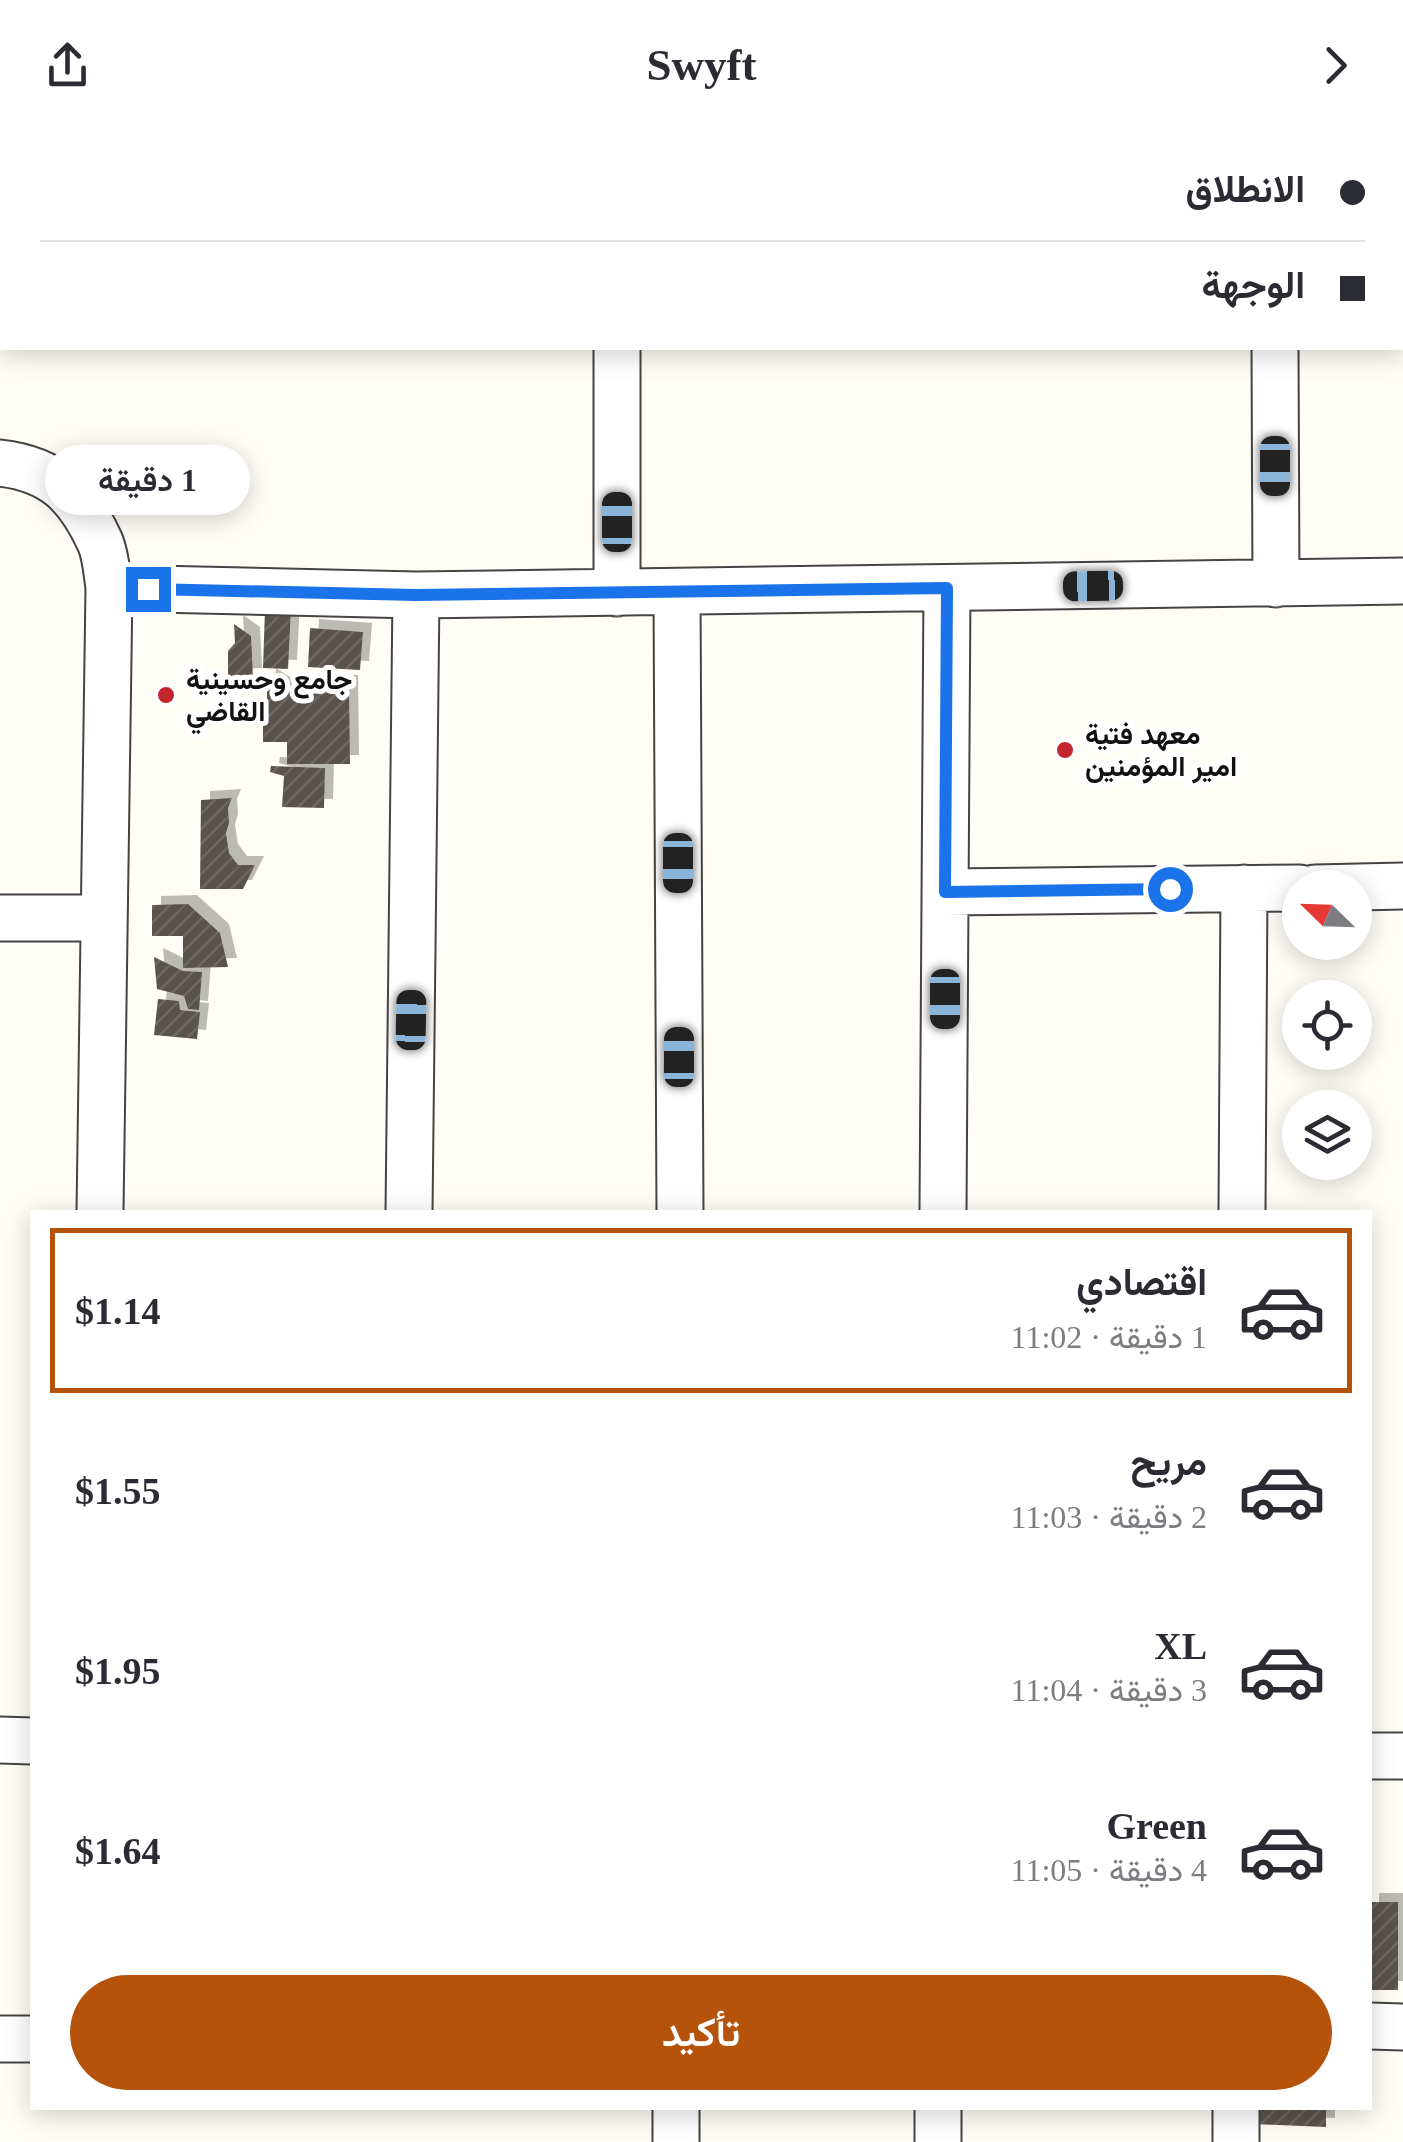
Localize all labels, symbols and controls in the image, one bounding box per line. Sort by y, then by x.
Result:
icon: share [40,38,95,93]
icon: forward [1308,38,1363,93]
text: Swyft [647,40,757,90]
text: الانطلاق [1186,168,1305,210]
text: الوجهة [1202,264,1305,306]
car [1260,436,1290,496]
callout: 1 دقيقة [46,444,250,514]
text: 1 دقيقة [98,462,197,498]
car [602,492,632,552]
route end [126,567,171,612]
car [1063,570,1123,602]
place label: جامع وحسينية القاضي [186,664,352,735]
marker: جامع وحسينية القاضي [155,684,177,706]
place label: معهد فتية امير المؤمنين [1085,719,1237,784]
marker: معهد فتية امير المؤمنين [1054,739,1076,761]
car [663,833,693,893]
route start [1148,867,1193,912]
north arrow [1282,870,1372,960]
map controls [1282,870,1372,1180]
car [930,969,960,1029]
button: locate [1282,980,1372,1070]
car [395,990,427,1050]
car [664,1027,694,1087]
button: layers [1282,1090,1372,1180]
text: اقتصادي [1076,1261,1207,1303]
icon: car [1237,1266,1327,1356]
text: $1.14 [75,1290,161,1332]
text: 1 دقيقة · 11:02 [1011,1319,1207,1355]
text: مريح [1131,1441,1207,1483]
icon: car [1237,1446,1327,1536]
text: $1.55 [75,1470,161,1512]
text: 2 دقيقة · 11:03 [1011,1499,1207,1535]
text: XL [1154,1625,1207,1667]
icon: car [1237,1626,1327,1716]
text: $1.95 [75,1650,161,1692]
text: 3 دقيقة · 11:04 [1011,1672,1207,1708]
text: Green [1106,1805,1207,1847]
icon: car [1237,1806,1327,1896]
text: $1.64 [75,1830,161,1872]
text: 4 دقيقة · 11:05 [1011,1852,1207,1888]
button: تأكيد [70,1975,1332,2090]

